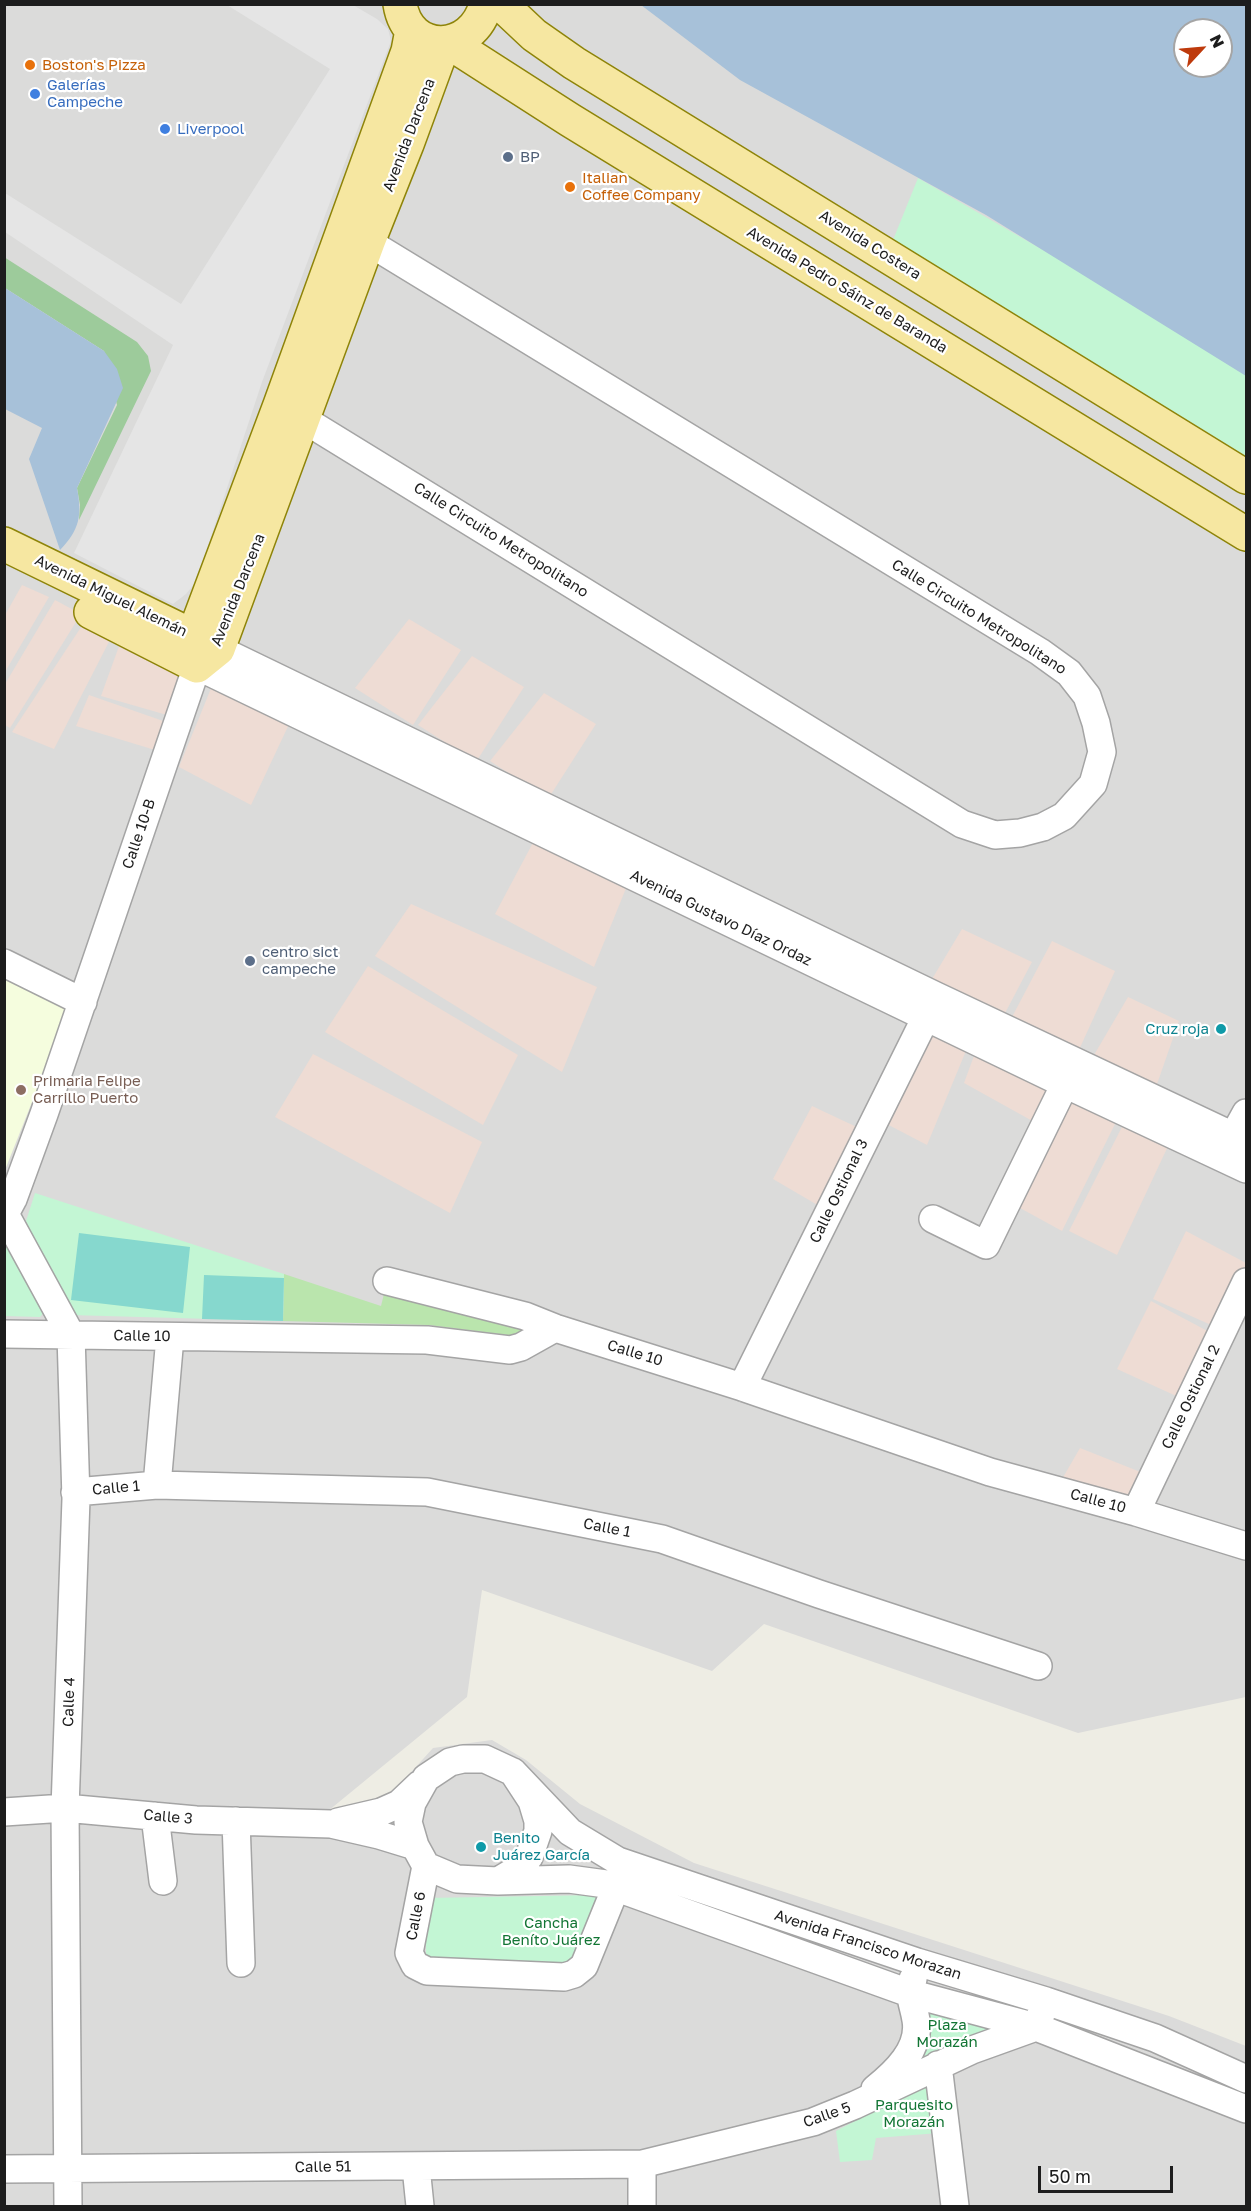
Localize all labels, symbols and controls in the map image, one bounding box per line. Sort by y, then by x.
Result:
north arrow [1173,18,1233,78]
text: N [1206,31,1229,51]
place label: Boston's Pizza [42,56,146,74]
marker: Boston's Pizza [23,58,37,72]
place label: Galerías Campeche [47,76,123,111]
street label: Avenida Darcena [379,76,439,194]
marker: Galerías Campeche [28,87,42,101]
place label: Liverpool [177,120,244,138]
marker: Liverpool [158,122,172,136]
place label: BP [520,148,540,166]
marker: BP [501,150,515,164]
place label: Italian Coffee Company [582,169,701,204]
marker: Italian Coffee Company [563,180,577,194]
street label: Avenida Costera [816,206,924,284]
street label: Avenida Pedro Sáinz de Baranda [743,223,951,357]
street label: Calle Circuito Metropolitano [410,479,592,601]
street label: Avenida Darcena [207,531,269,649]
street label: Avenida Miguel Alemán [32,551,190,641]
street label: Calle Circuito Metropolitano [888,556,1070,678]
street label: Calle 10-B [119,797,159,871]
street label: Avenida Gustavo Díaz Ordaz [627,866,815,970]
place label: centro sict campeche [262,943,339,978]
marker: centro sict campeche [243,954,257,968]
place label: Cruz roja [1145,1020,1209,1038]
marker: Cruz roja [1214,1022,1228,1036]
place label: Primaria Felipe Carrillo Puerto [33,1072,141,1107]
marker: Primaria Felipe Carrillo Puerto [14,1083,28,1097]
street label: Calle Ostional 3 [806,1136,872,1246]
street label: Calle 10 [113,1327,171,1345]
street label: Calle 10 [605,1336,665,1370]
street label: Calle Ostional 2 [1158,1342,1224,1452]
street label: Calle 1 [91,1477,141,1499]
street label: Calle 10 [1068,1485,1128,1517]
street label: Calle 1 [582,1515,632,1541]
street label: Calle 4 [59,1677,79,1727]
street label: Calle 3 [143,1806,193,1828]
place label: Benito Juárez García [493,1829,590,1864]
marker: Benito Juárez García [474,1840,488,1854]
street label: Calle 6 [402,1890,430,1942]
street label: Avenida Francisco Morazan [772,1906,964,1984]
park label: Cancha Beníto Juárez [502,1914,600,1949]
park label: Plaza Morazán [916,2016,978,2051]
park label: Parquesito Morazán [875,2096,953,2131]
street label: Calle 5 [801,2098,853,2132]
scale bar [1041,2154,1176,2192]
street label: Calle 51 [295,2158,351,2176]
text: 50 m [1049,2165,1091,2187]

